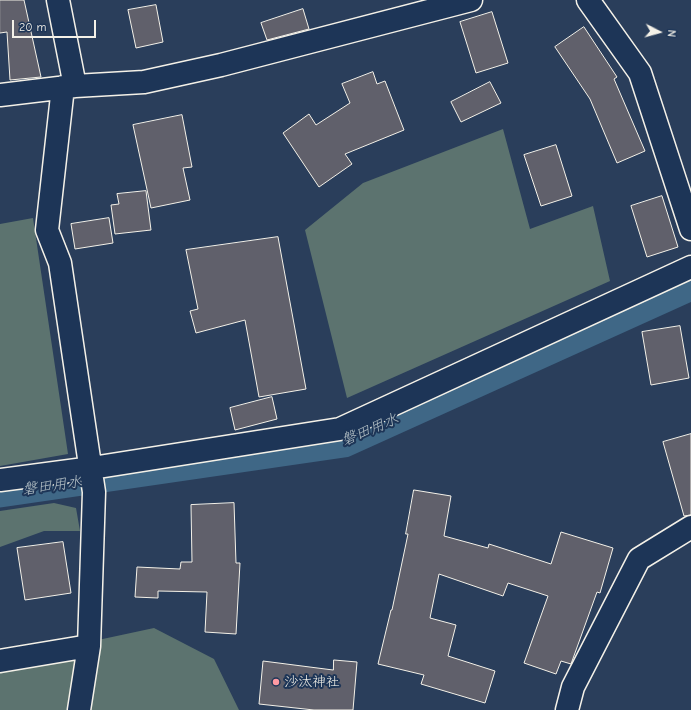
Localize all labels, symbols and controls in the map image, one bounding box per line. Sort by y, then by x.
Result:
scale bar [14,12,98,38]
north arrow [639,12,679,52]
text: 20 m [19,20,47,34]
text: N [665,29,678,38]
water label: 磐田用水 [339,410,401,450]
water label: 磐田用水 [21,473,83,499]
place label: 沙汰神社 [284,674,340,690]
marker: 沙汰神社 [271,677,281,687]

